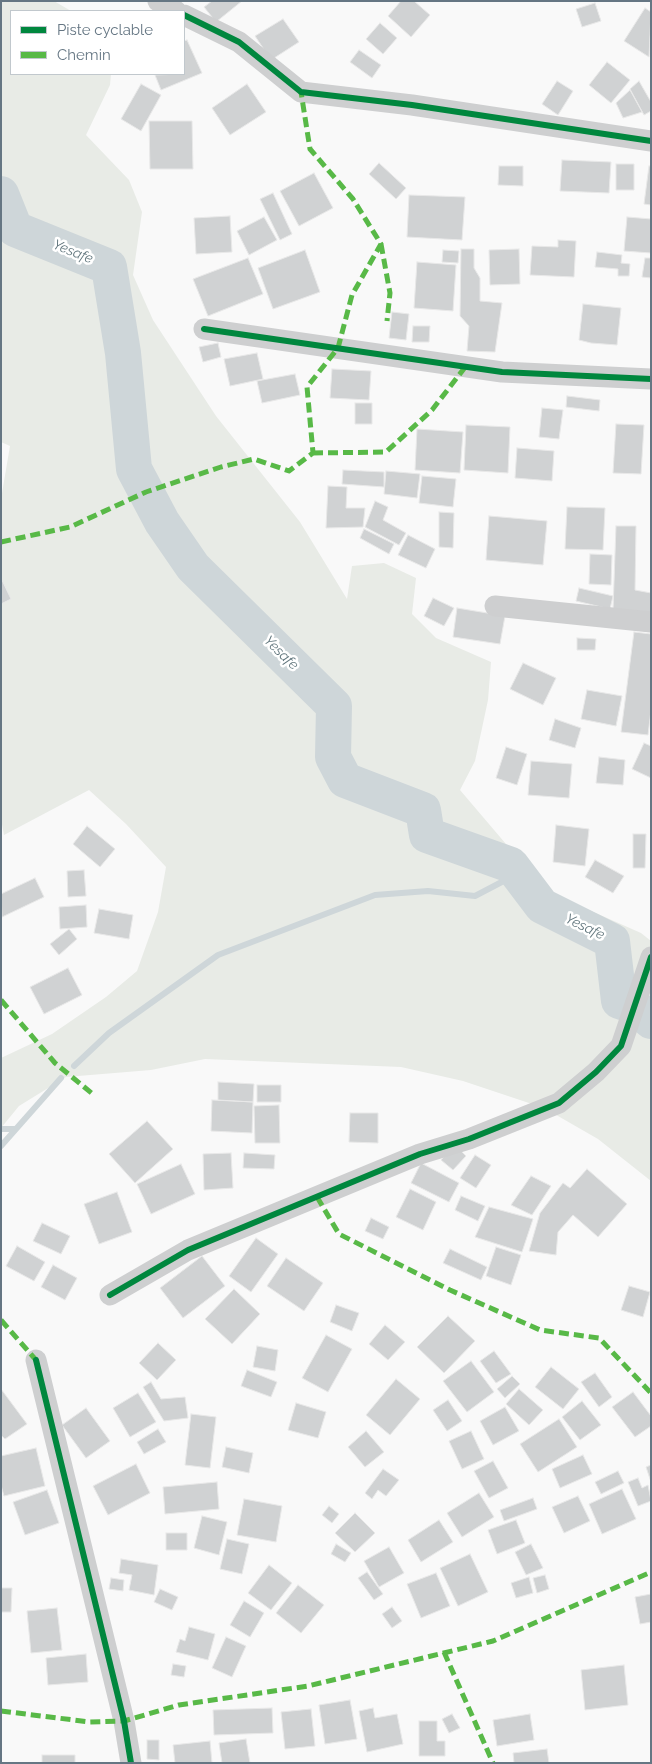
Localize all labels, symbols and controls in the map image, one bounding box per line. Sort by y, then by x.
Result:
legend [10,10,185,75]
text: Piste cyclable [57,21,153,39]
text: Chemin [57,46,111,64]
water label: Yesafe [51,236,95,268]
water label: Yesafe [260,633,302,673]
water label: Yesafe [563,910,607,944]

